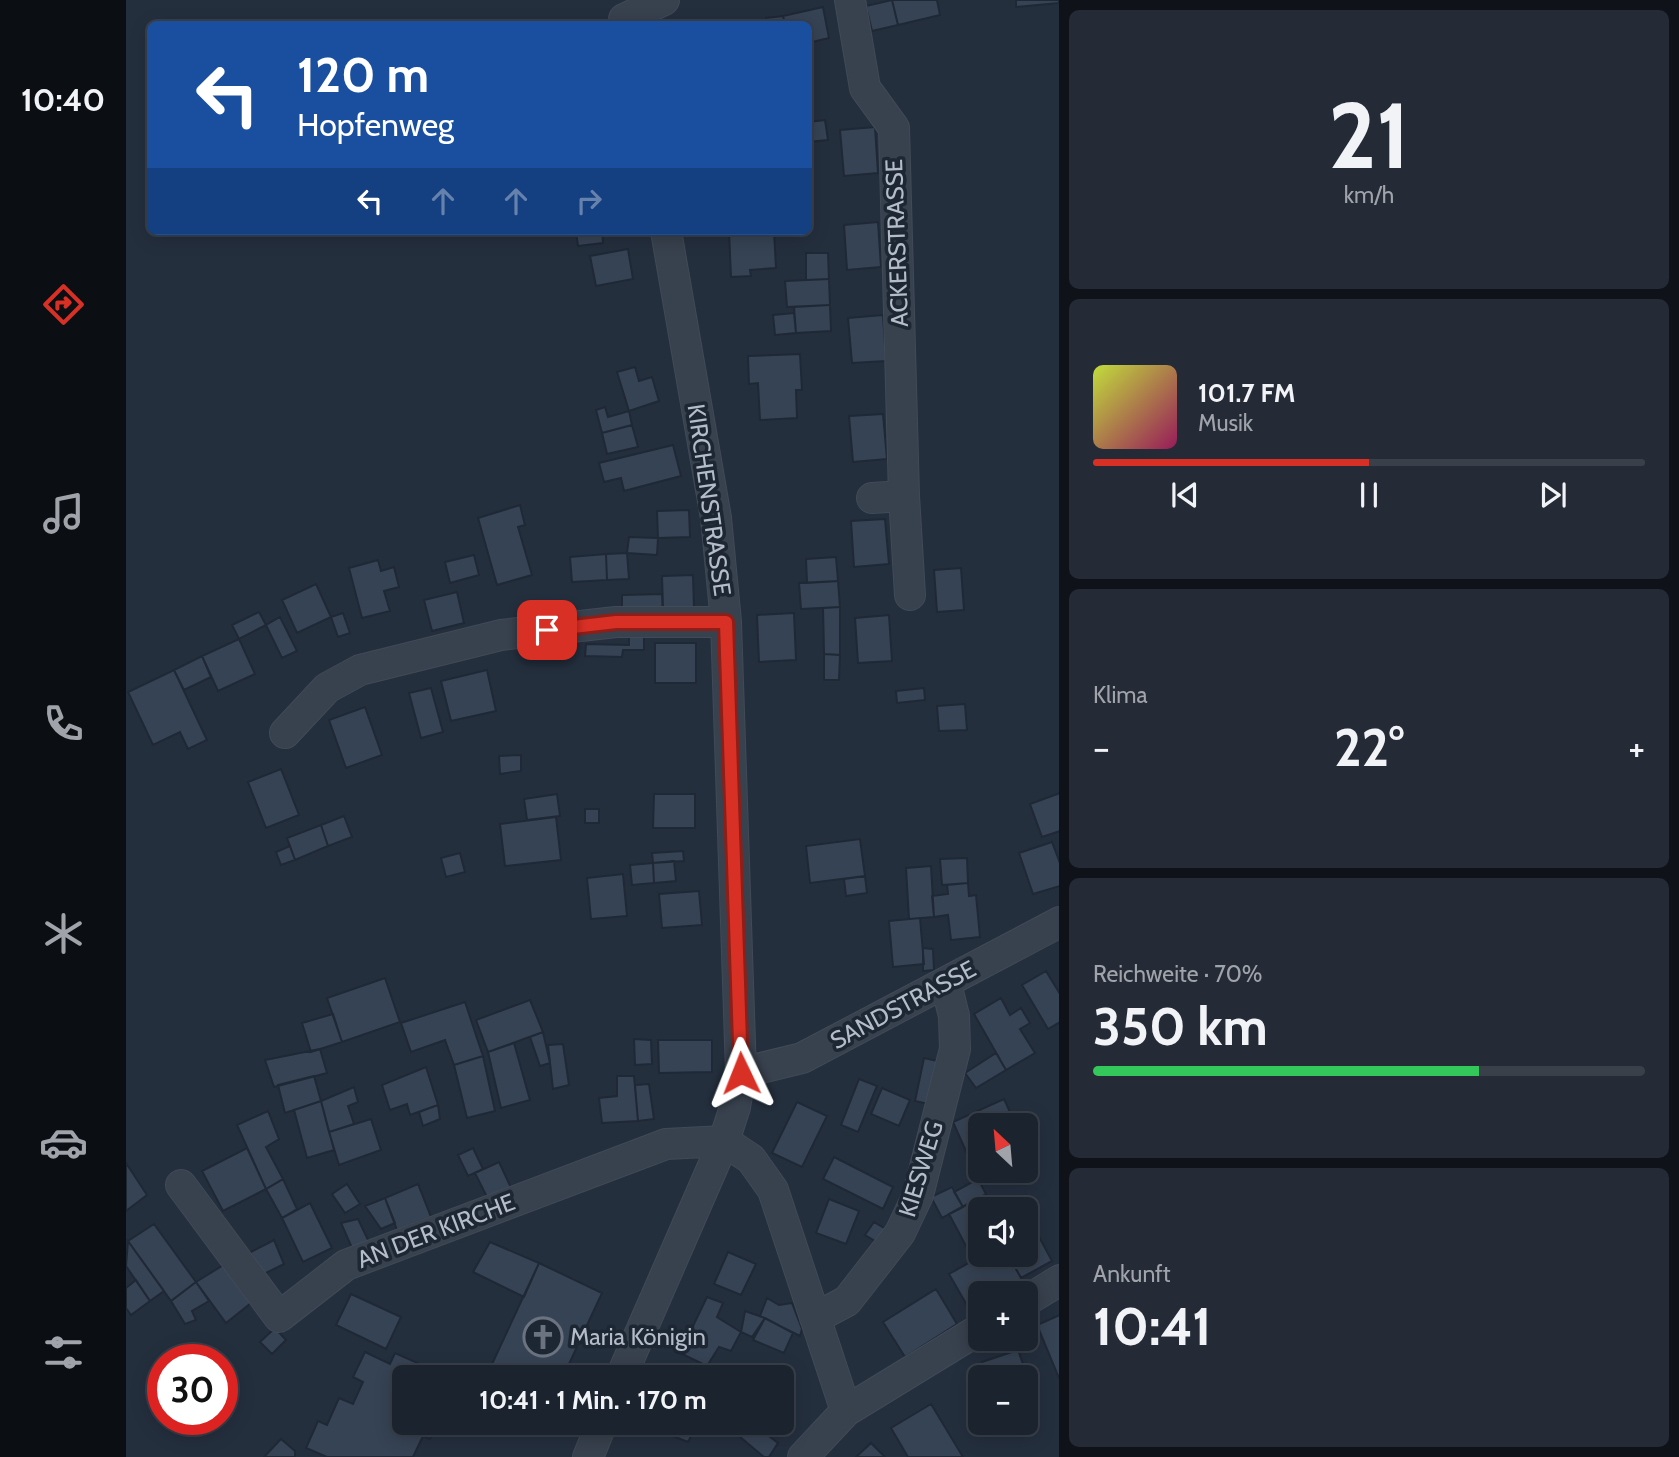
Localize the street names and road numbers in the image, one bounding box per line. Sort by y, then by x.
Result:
street label: ACKERSTRASSE [879,159,914,328]
street label: KIRCHENSTRASSE [682,402,737,598]
street label: SANDSTRASSE [825,954,980,1055]
street label: KIESWEG [892,1117,949,1220]
street label: AN DER KIRCHE [353,1187,519,1274]

